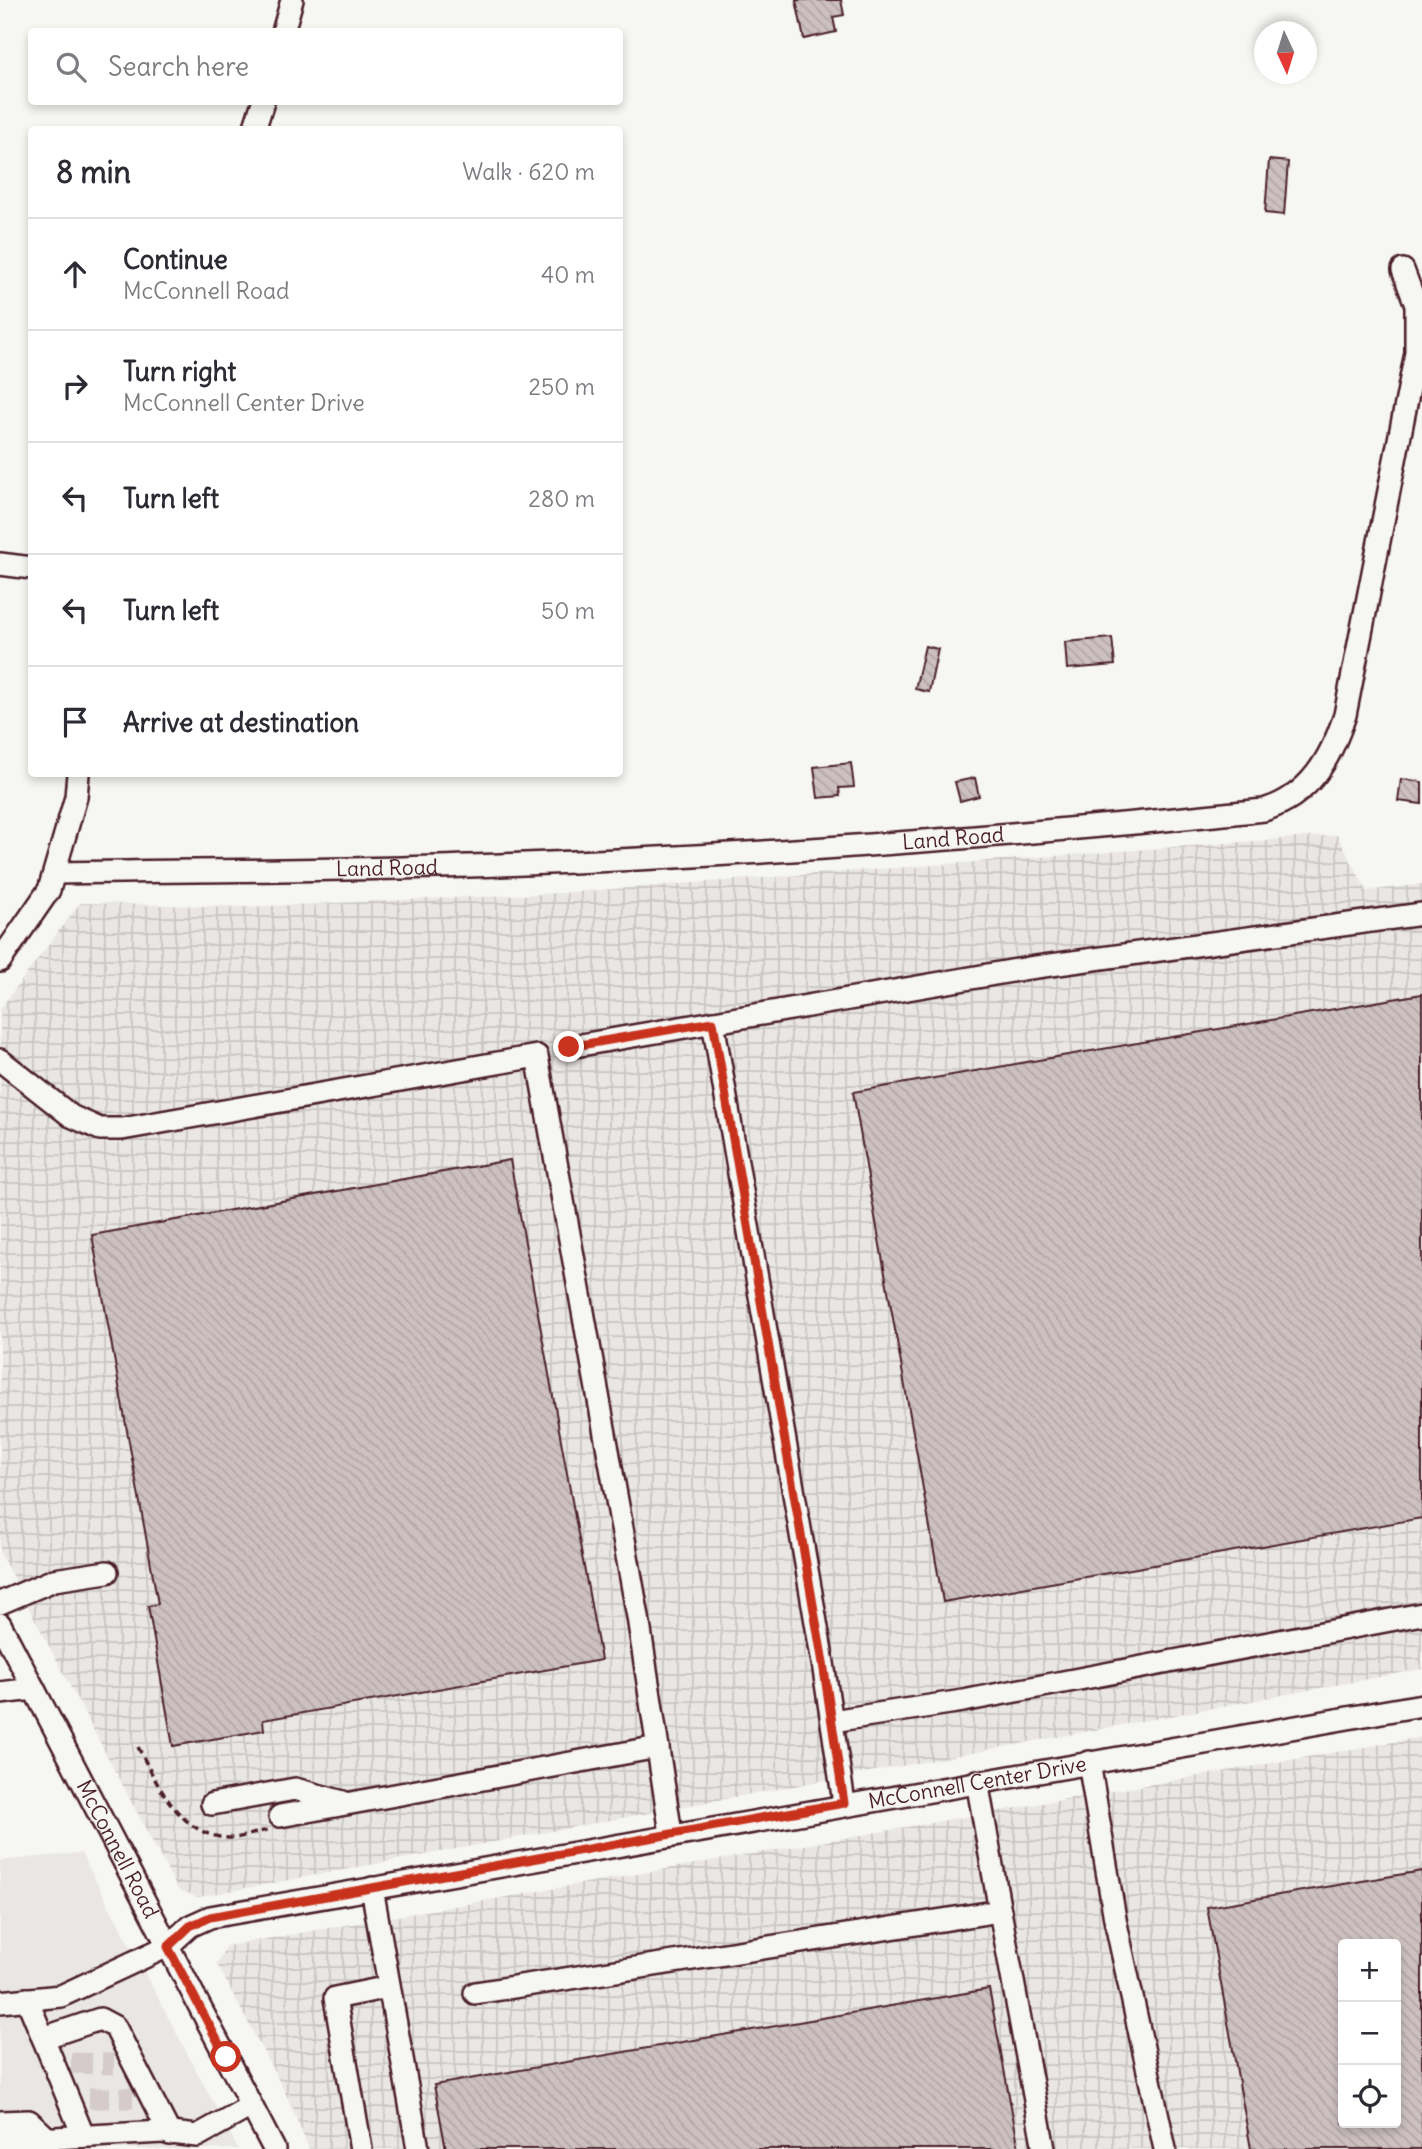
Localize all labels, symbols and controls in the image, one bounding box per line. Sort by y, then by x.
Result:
north arrow [1254,21,1317,84]
search box [28,28,623,105]
icon: search [52,48,90,86]
text: Search here [108,50,249,83]
text: 8 min [56,153,131,191]
text: Walk · 620 m [462,157,595,186]
text: Continue [123,243,228,276]
icon: ahead [56,255,94,293]
text: 40 m [541,260,595,289]
text: McConnell Road [123,276,290,305]
text: Turn right [123,355,236,388]
icon: right [56,367,94,405]
text: 250 m [528,372,595,401]
text: McConnell Center Drive [123,388,365,417]
icon: left [56,479,94,517]
text: Turn left [123,482,219,515]
text: 280 m [528,484,595,513]
icon: left [56,591,94,629]
text: Turn left [123,594,219,627]
text: 50 m [541,596,595,625]
icon: arrive [56,703,94,741]
text: Arrive at destination [123,706,359,739]
street label: Land Road [901,821,1005,856]
street label: Land Road [336,853,438,882]
route end [553,1031,584,1062]
street label: McConnell Center Drive [866,1750,1088,1815]
street label: McConnell Road [71,1775,165,1923]
map controls [1338,1939,1401,2128]
button: + [1338,1939,1401,2002]
button: − [1338,2002,1401,2065]
route start [210,2041,241,2072]
button: locate [1338,2065,1401,2128]

